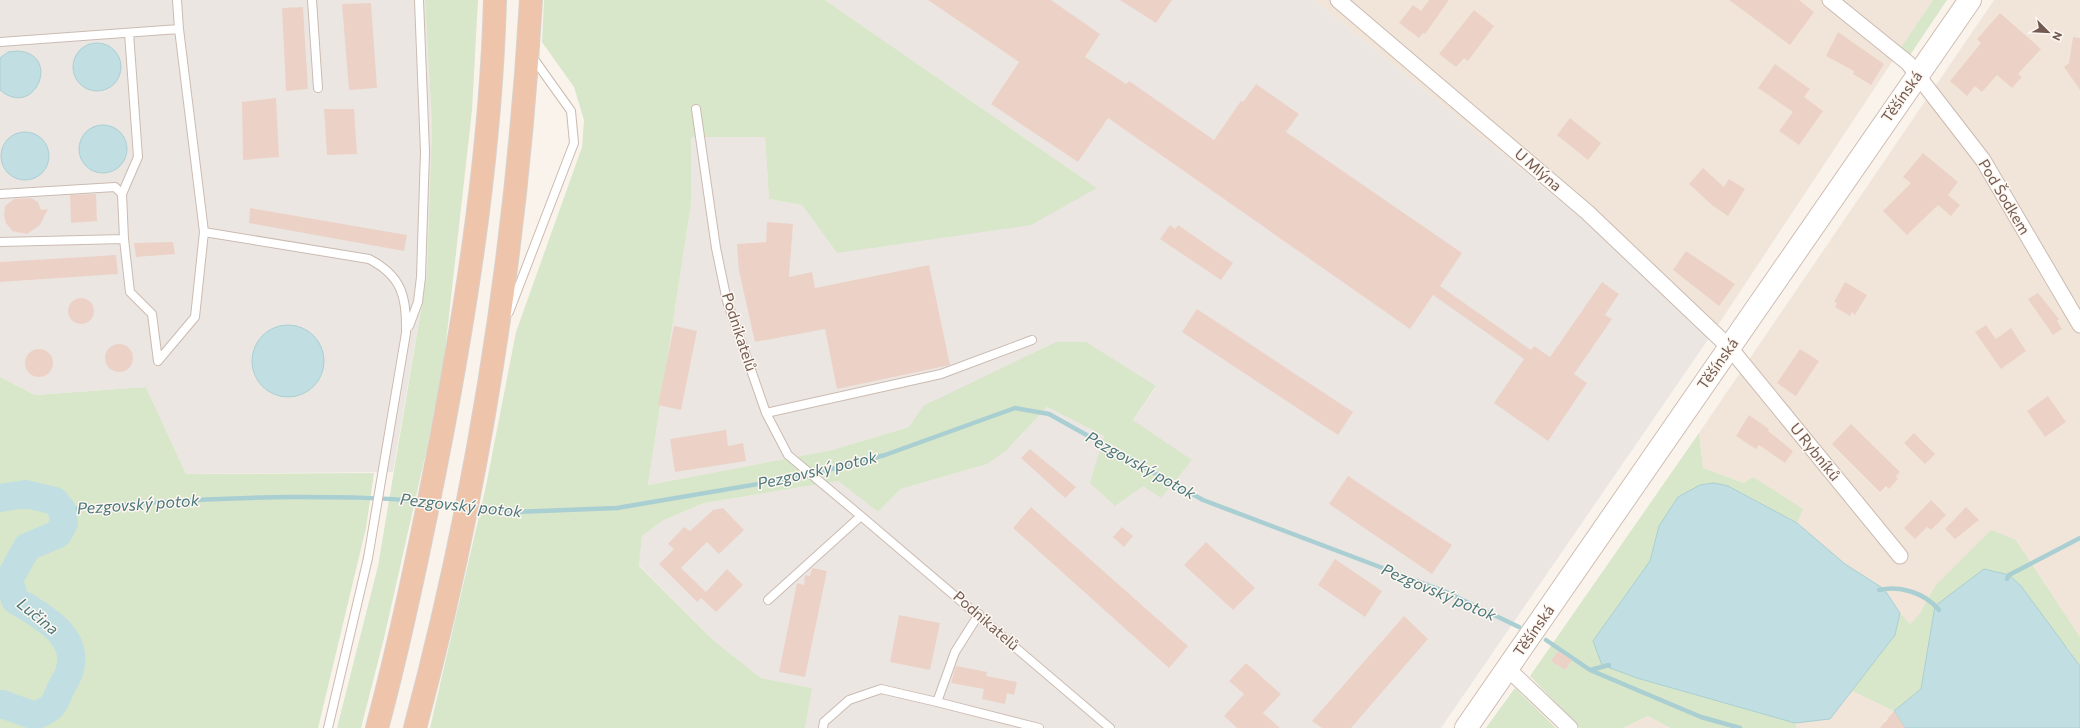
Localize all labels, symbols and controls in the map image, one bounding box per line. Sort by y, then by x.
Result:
north arrow [2028,12,2068,52]
text: N [2050,30,2065,43]
street label: Těšínská [1877,67,1925,126]
street label: U Mlýna [1512,144,1566,194]
street label: Pod Šodkem [1975,155,2035,237]
street label: Podnikatelů [719,290,761,373]
street label: Těšínská [1693,334,1741,393]
street label: U Rybníků [1787,419,1845,484]
water label: Pezgovský potok [1083,427,1200,503]
water label: Pezgovský potok [755,446,879,493]
water label: Pezgovský potok [399,489,523,520]
water label: Pezgovský potok [76,490,200,517]
water label: Pezgovský potok [1379,559,1500,624]
street label: Podnikatelů [950,587,1023,654]
water label: Lučina [14,593,63,638]
street label: Těšínská [1509,601,1557,660]

